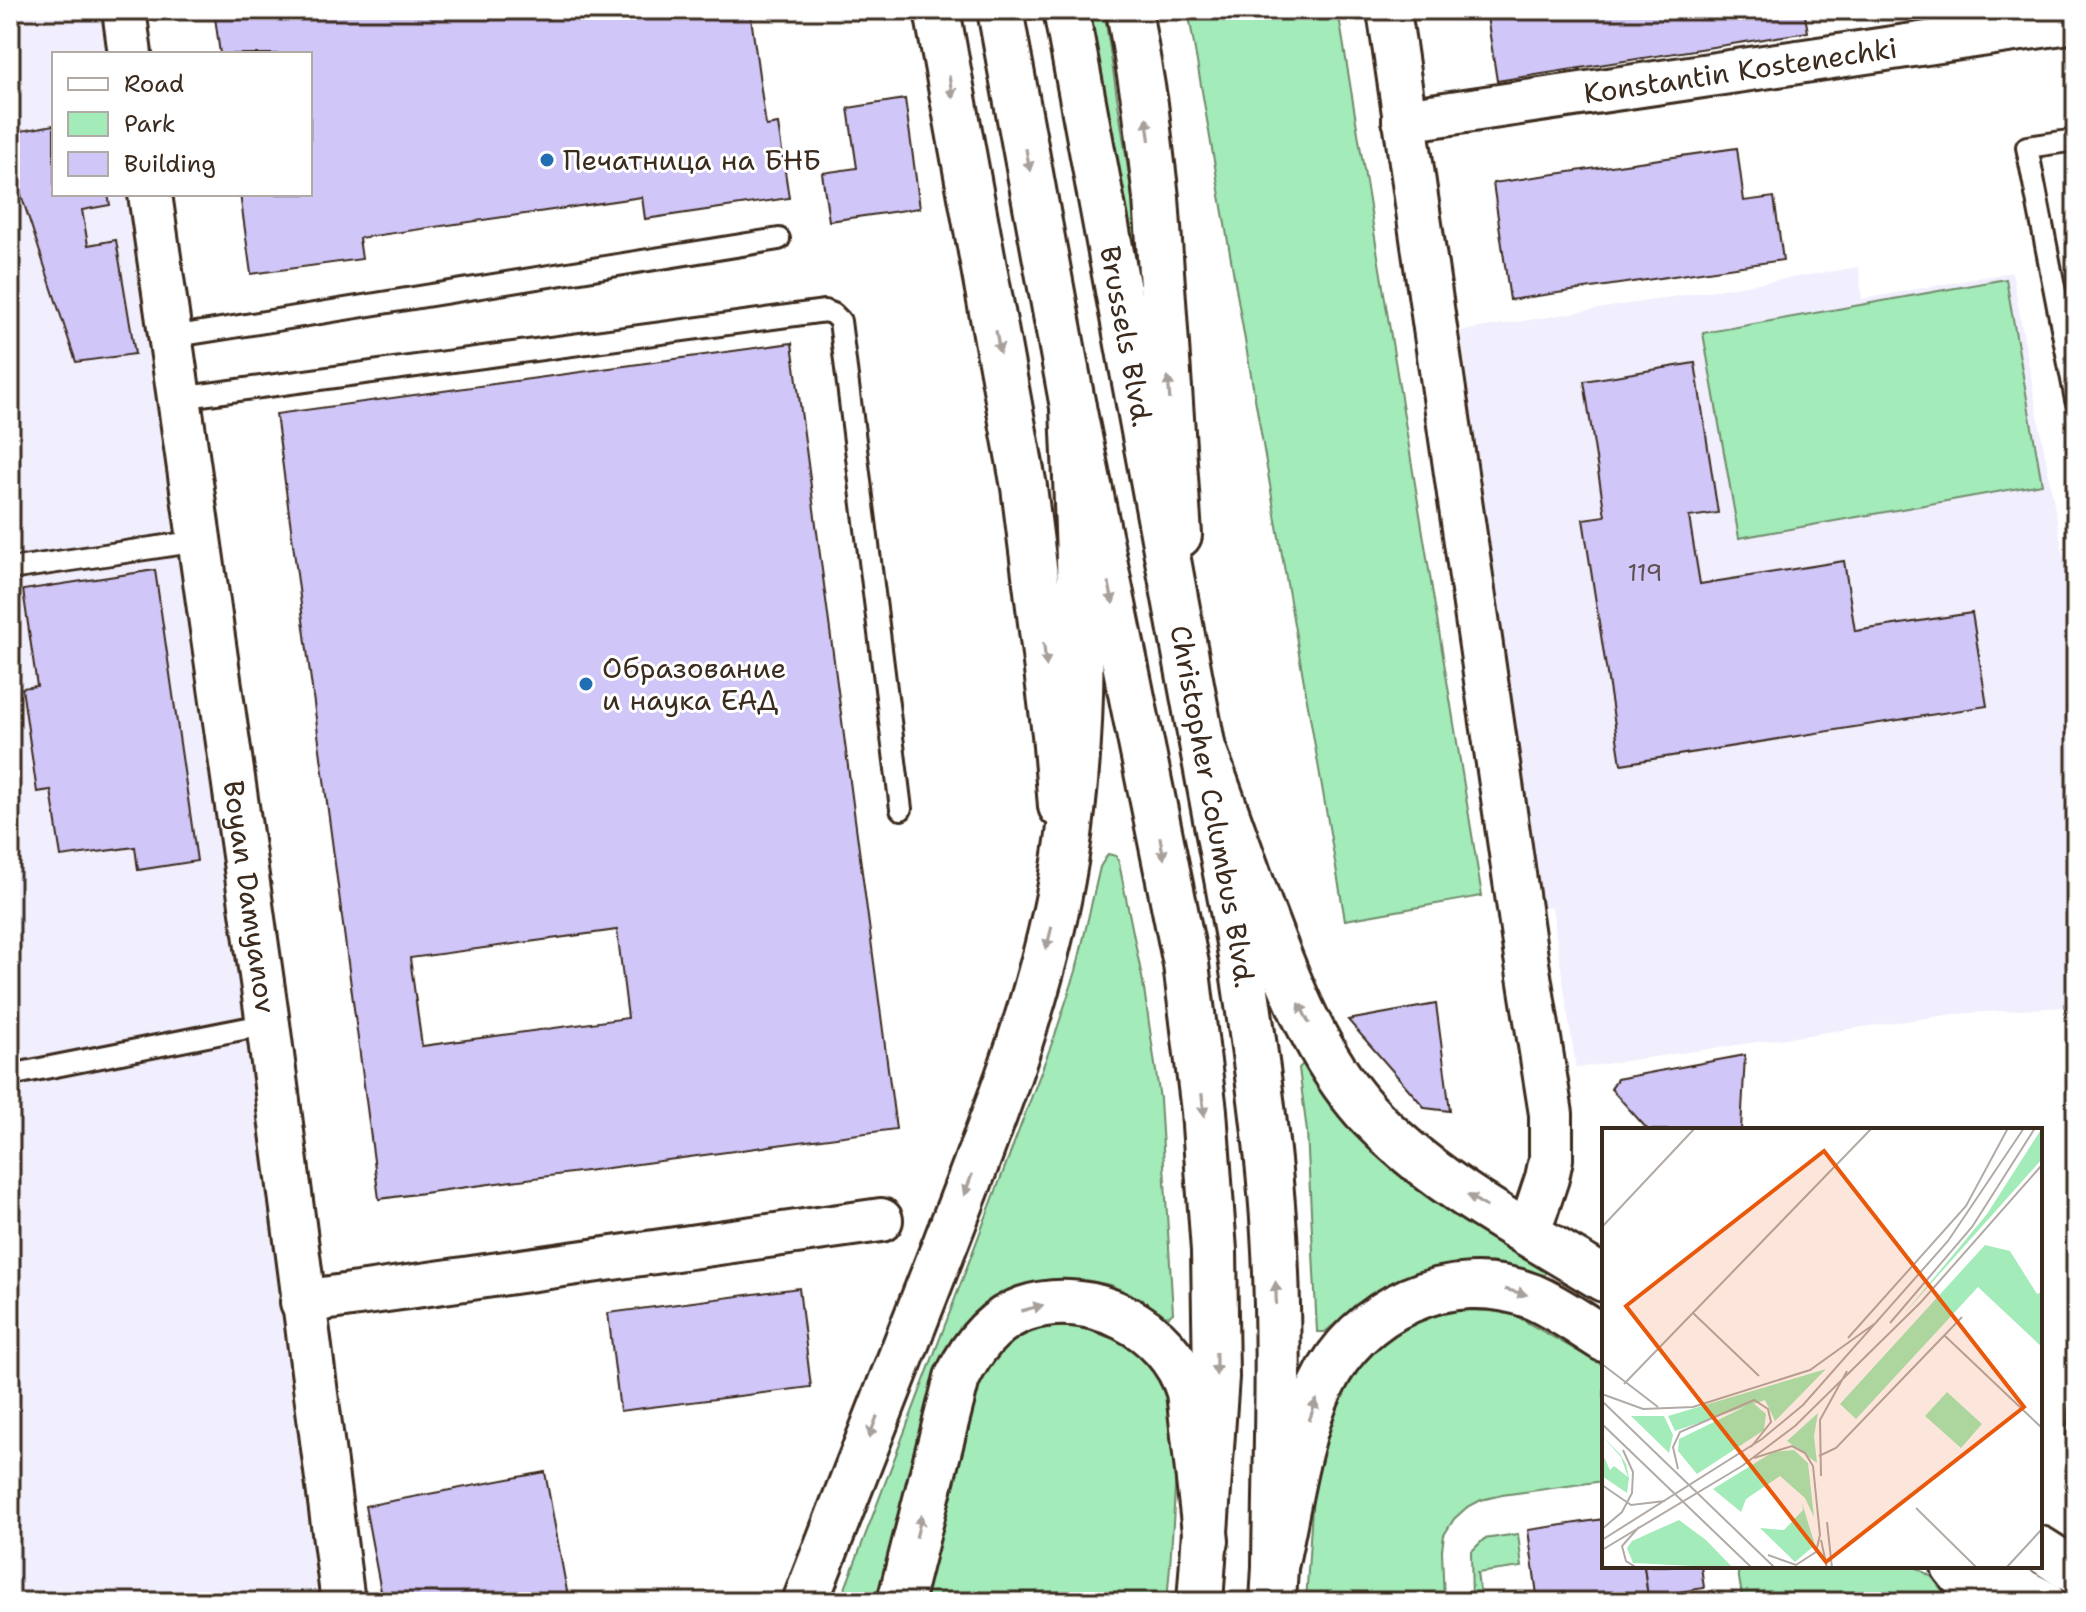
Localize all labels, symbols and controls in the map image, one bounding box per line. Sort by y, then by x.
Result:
street label: Konstantin Kostenechki [1581,29,1900,112]
legend [52,52,312,196]
text: Road [124,68,184,100]
one-way arrow [945,74,957,99]
text: Park [124,108,176,140]
one-way arrow [1141,116,1154,141]
place label: Печатница на БНБ [563,141,821,179]
text: Building [124,148,216,180]
one-way arrow [1022,148,1034,173]
marker: Печатница на БНБ [538,151,556,169]
street label: Brussels Blvd. [1091,243,1162,430]
one-way arrow [992,330,1004,355]
one-way arrow [1162,375,1175,400]
house number: 119 [1627,557,1663,589]
one-way arrow [1105,581,1118,606]
street label: Christopher Columbus Blvd. [1161,622,1264,990]
one-way arrow [1039,643,1052,668]
place label: Образование и наука ЕАД [602,649,786,719]
marker: Образование и наука ЕАД [577,675,595,693]
street label: Boyan Damyanov [215,778,285,1016]
one-way arrow [1157,836,1169,861]
one-way arrow [1042,926,1055,951]
one-way arrow [1297,1001,1310,1024]
one-way arrow [1197,1093,1210,1118]
inset map [1602,1128,2042,1568]
one-way arrow [961,1173,974,1197]
one-way arrow [1466,1194,1487,1209]
one-way arrow [1269,1280,1282,1305]
one-way arrow [1503,1287,1528,1299]
one-way arrow [1020,1302,1045,1314]
one-way arrow [1210,1352,1222,1377]
one-way arrow [1307,1398,1320,1422]
one-way arrow [866,1415,879,1439]
one-way arrow [914,1514,926,1539]

